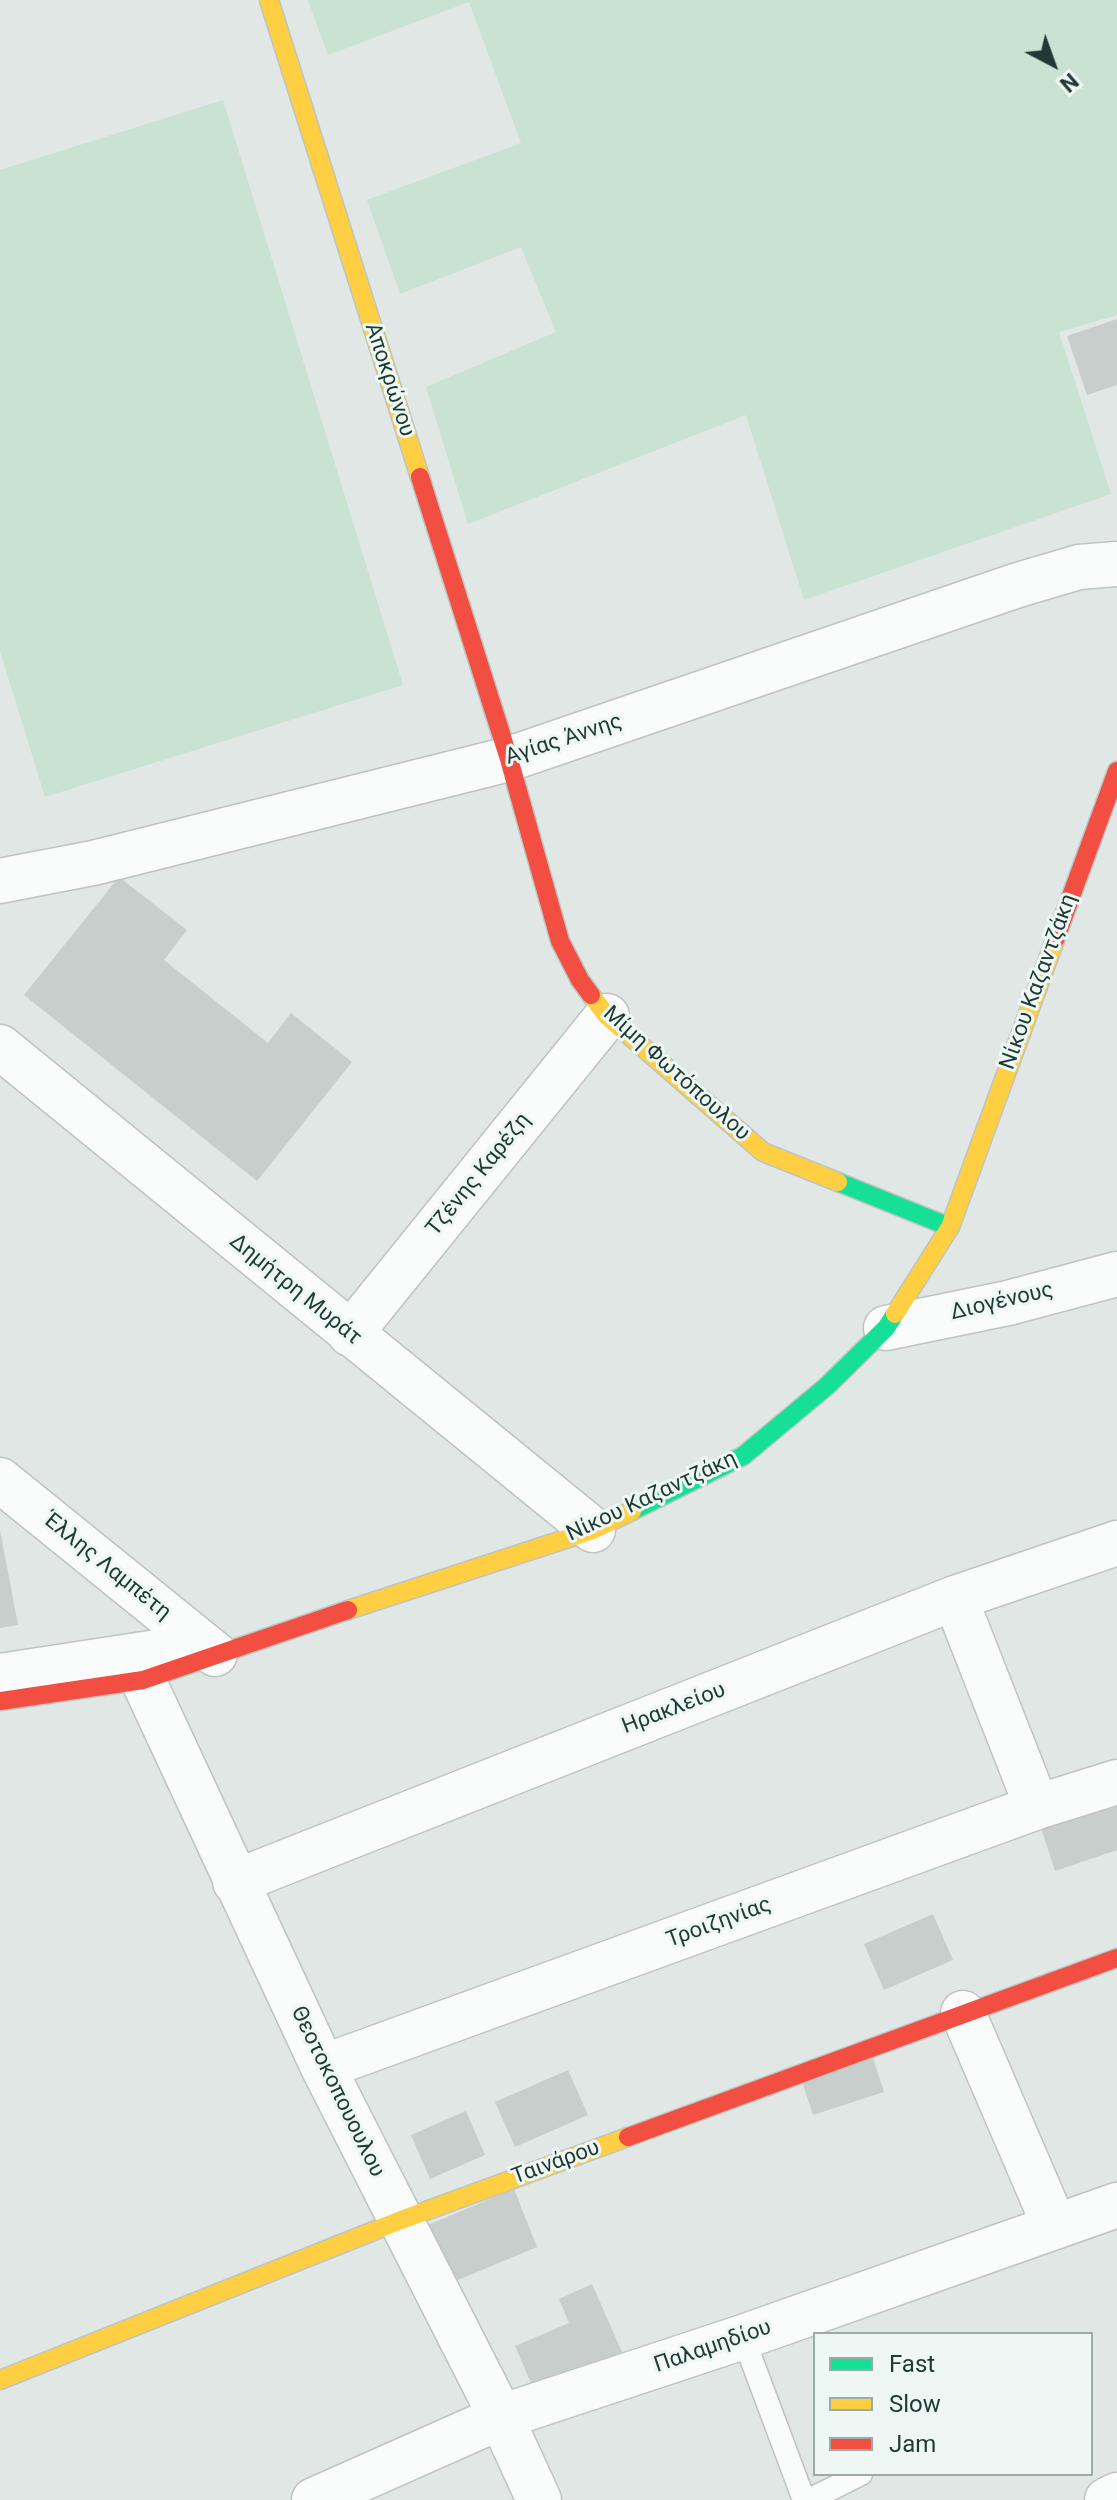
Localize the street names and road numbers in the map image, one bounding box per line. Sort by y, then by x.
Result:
street label: Αποκρώνου [358,320,420,440]
street label: Αγίας Άννης [502,709,626,771]
street label: Νίκου Καζαντζάκη [995,891,1083,1073]
street label: Μίμη Φωτόπουλου [597,1001,755,1147]
street label: Τζένης Καρέζη [421,1108,537,1242]
street label: Δημήτρη Μυράτ [224,1229,366,1351]
street label: Διογένους [948,1277,1056,1327]
street label: Νίκου Καζαντζάκη [563,1446,741,1548]
street label: Έλλης Λαμπέτη [38,1508,176,1626]
street label: Ηρακλείου [619,1677,729,1741]
street label: Τροιζηνίας [663,1892,775,1954]
street label: Θεοτοκοπουουλου [284,2002,390,2182]
street label: Ταινάρου [509,2135,603,2191]
street label: Παλαμηδίου [651,2315,775,2379]

